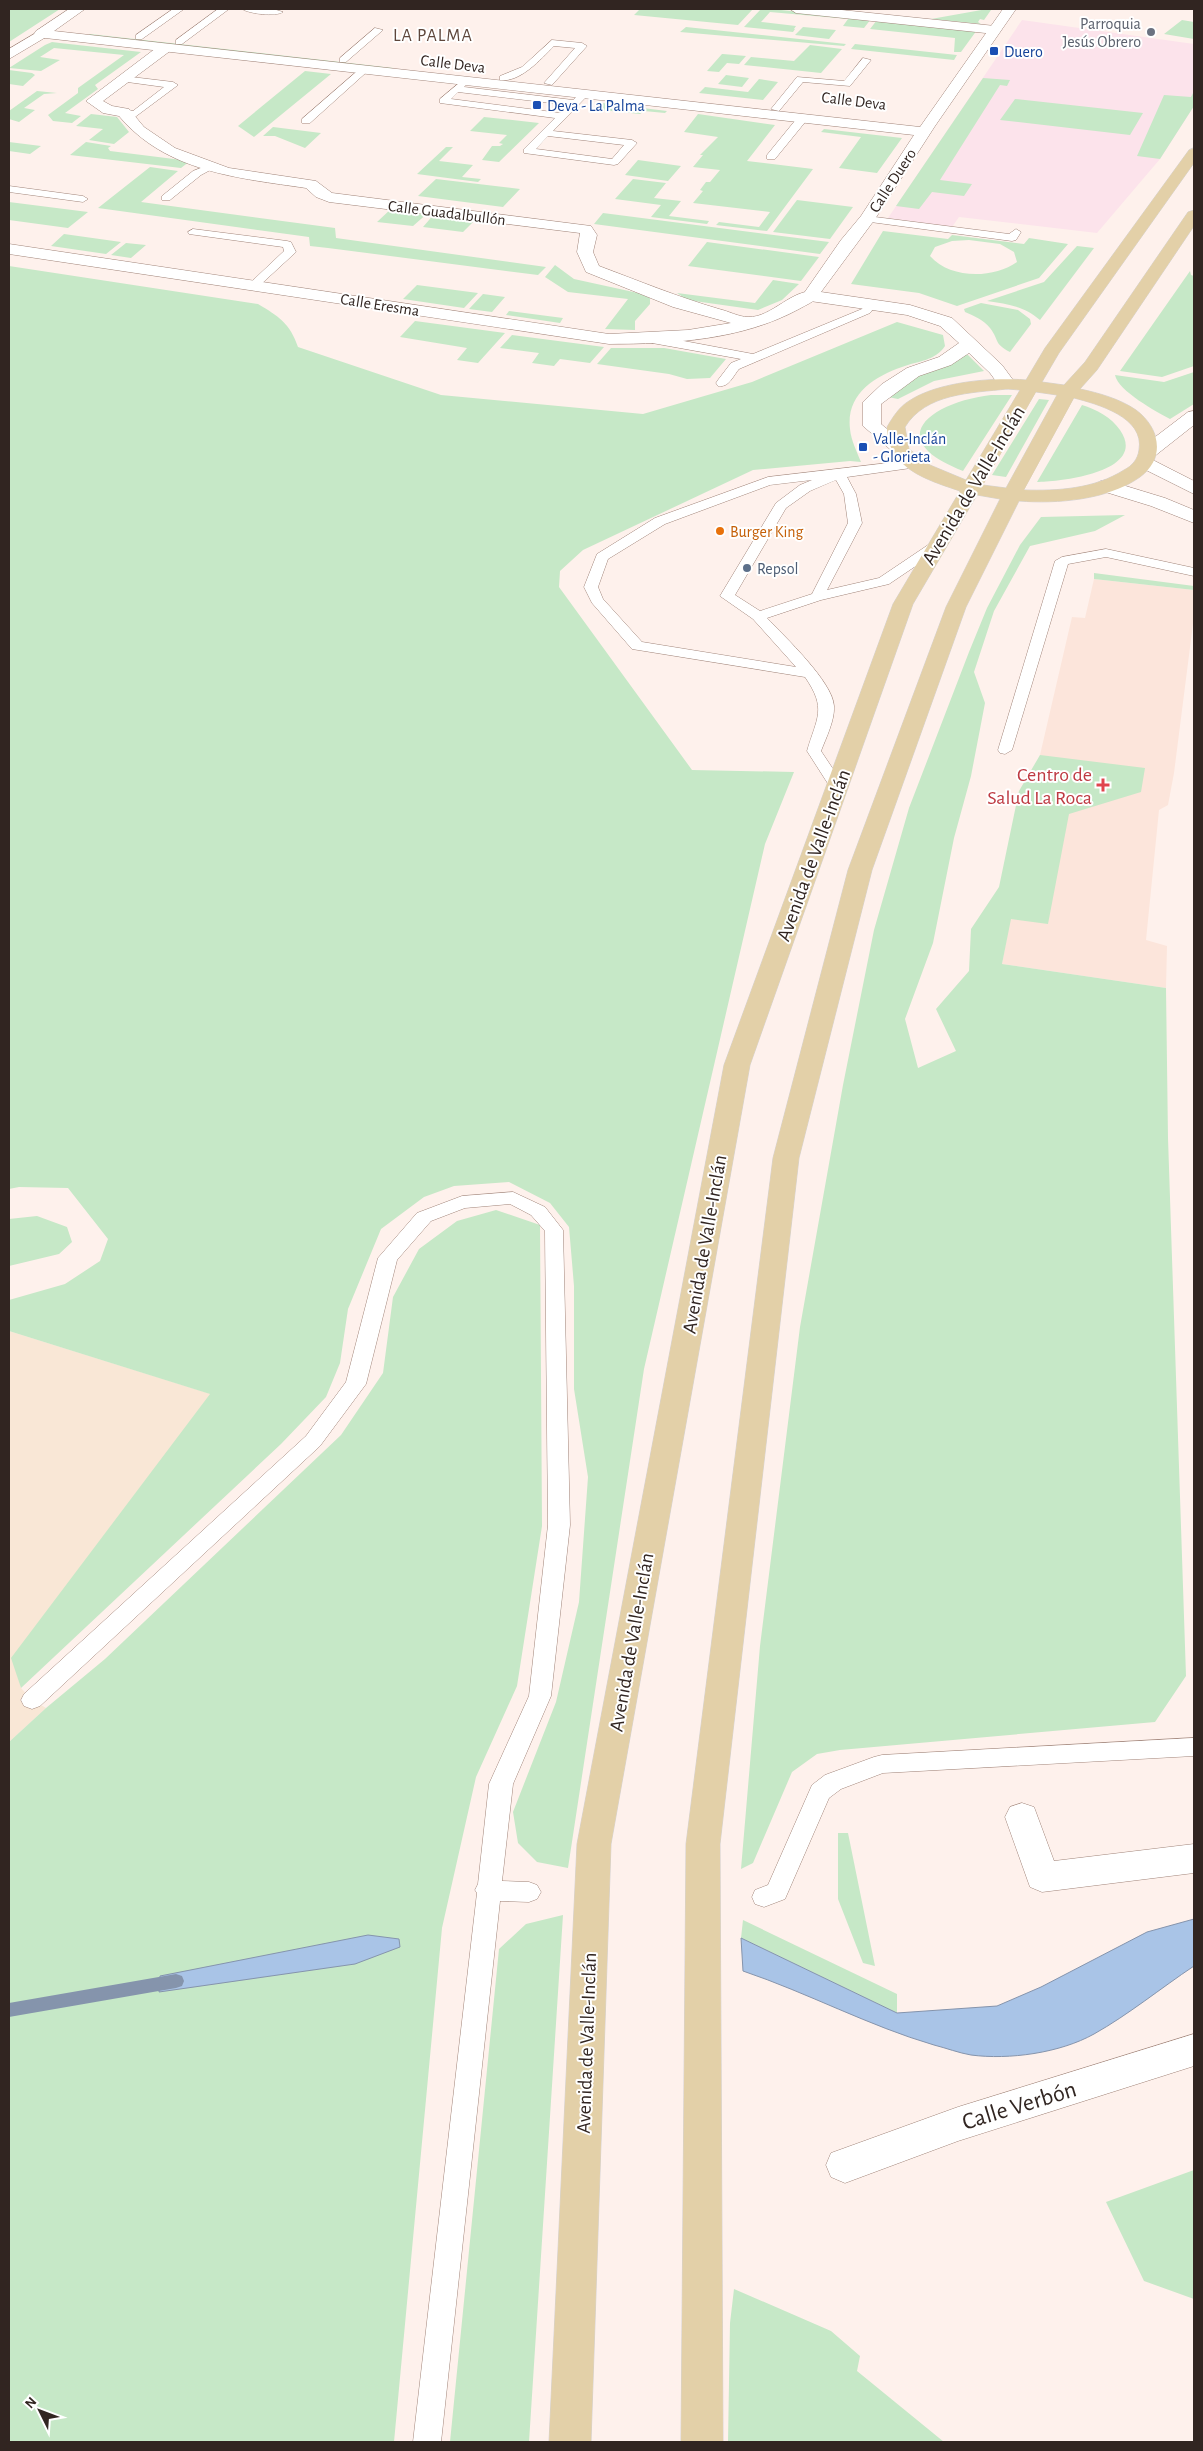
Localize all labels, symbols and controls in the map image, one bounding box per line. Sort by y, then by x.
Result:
place label: Parroquia Jesús Obrero [1063,16,1141,50]
marker: Parroquia Jesús Obrero [1145,26,1157,38]
district label: LA PALMA [393,27,473,45]
place label: Duero [1004,44,1043,60]
marker: Duero [988,45,1000,57]
street label: Calle Deva [420,52,486,76]
street label: Calle Deva [821,89,887,113]
place label: Deva - La Palma [547,98,645,114]
marker: Deva - La Palma [531,99,543,111]
street label: Calle Duero [866,146,919,215]
street label: Calle Guadalbullón [387,198,507,228]
street label: Calle Eresma [339,291,421,319]
street label: Avenida de Valle-Inclán [919,403,1029,568]
place label: Valle-Inclán - Glorieta [873,431,946,465]
marker: Valle-Inclán - Glorieta [857,441,869,453]
place label: Burger King [730,524,804,540]
marker: Burger King [714,525,726,537]
place label: Repsol [757,561,799,577]
marker: Repsol [741,562,753,574]
place label: Centro de Salud La Roca [987,765,1092,808]
street label: Avenida de Valle-Inclán [774,767,854,944]
marker: Centro de Salud La Roca [1096,778,1110,792]
street label: Avenida de Valle-Inclán [679,1153,731,1335]
street label: Avenida de Valle-Inclán [606,1551,658,1733]
street label: Avenida de Valle-Inclán [574,1952,600,2134]
street label: Calle Verbón [959,2077,1079,2135]
north arrow [15,2386,65,2436]
text: N [23,2395,40,2411]

